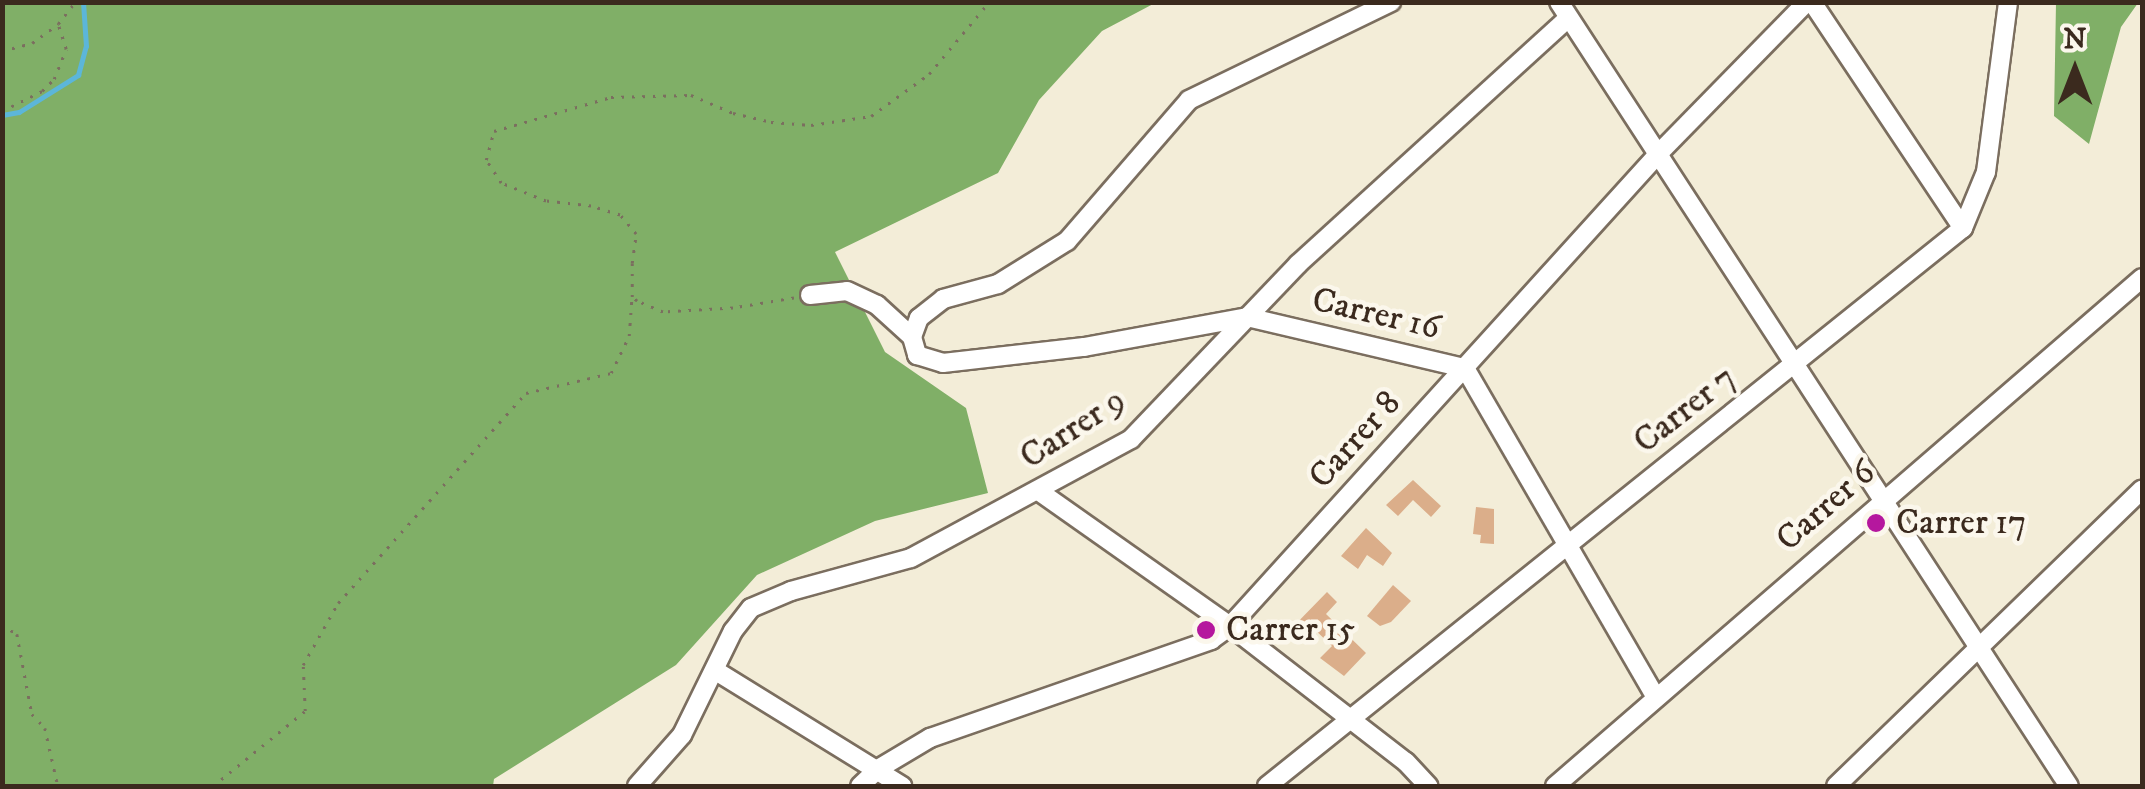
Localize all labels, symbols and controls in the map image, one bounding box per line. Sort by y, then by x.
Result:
north arrow [2025,20,2125,120]
text: N [2064,22,2086,57]
street label: Carrer 16 [1308,279,1444,349]
street label: Carrer 7 [1626,357,1744,463]
street label: Carrer 9 [1013,380,1133,478]
street label: Carrer 8 [1300,383,1410,497]
street label: Carrer 6 [1768,452,1884,560]
place label: Carrer 17 [1896,502,2026,544]
marker: Carrer 17 [1865,512,1887,534]
place label: Carrer 15 [1226,609,1355,651]
marker: Carrer 15 [1195,619,1217,641]

